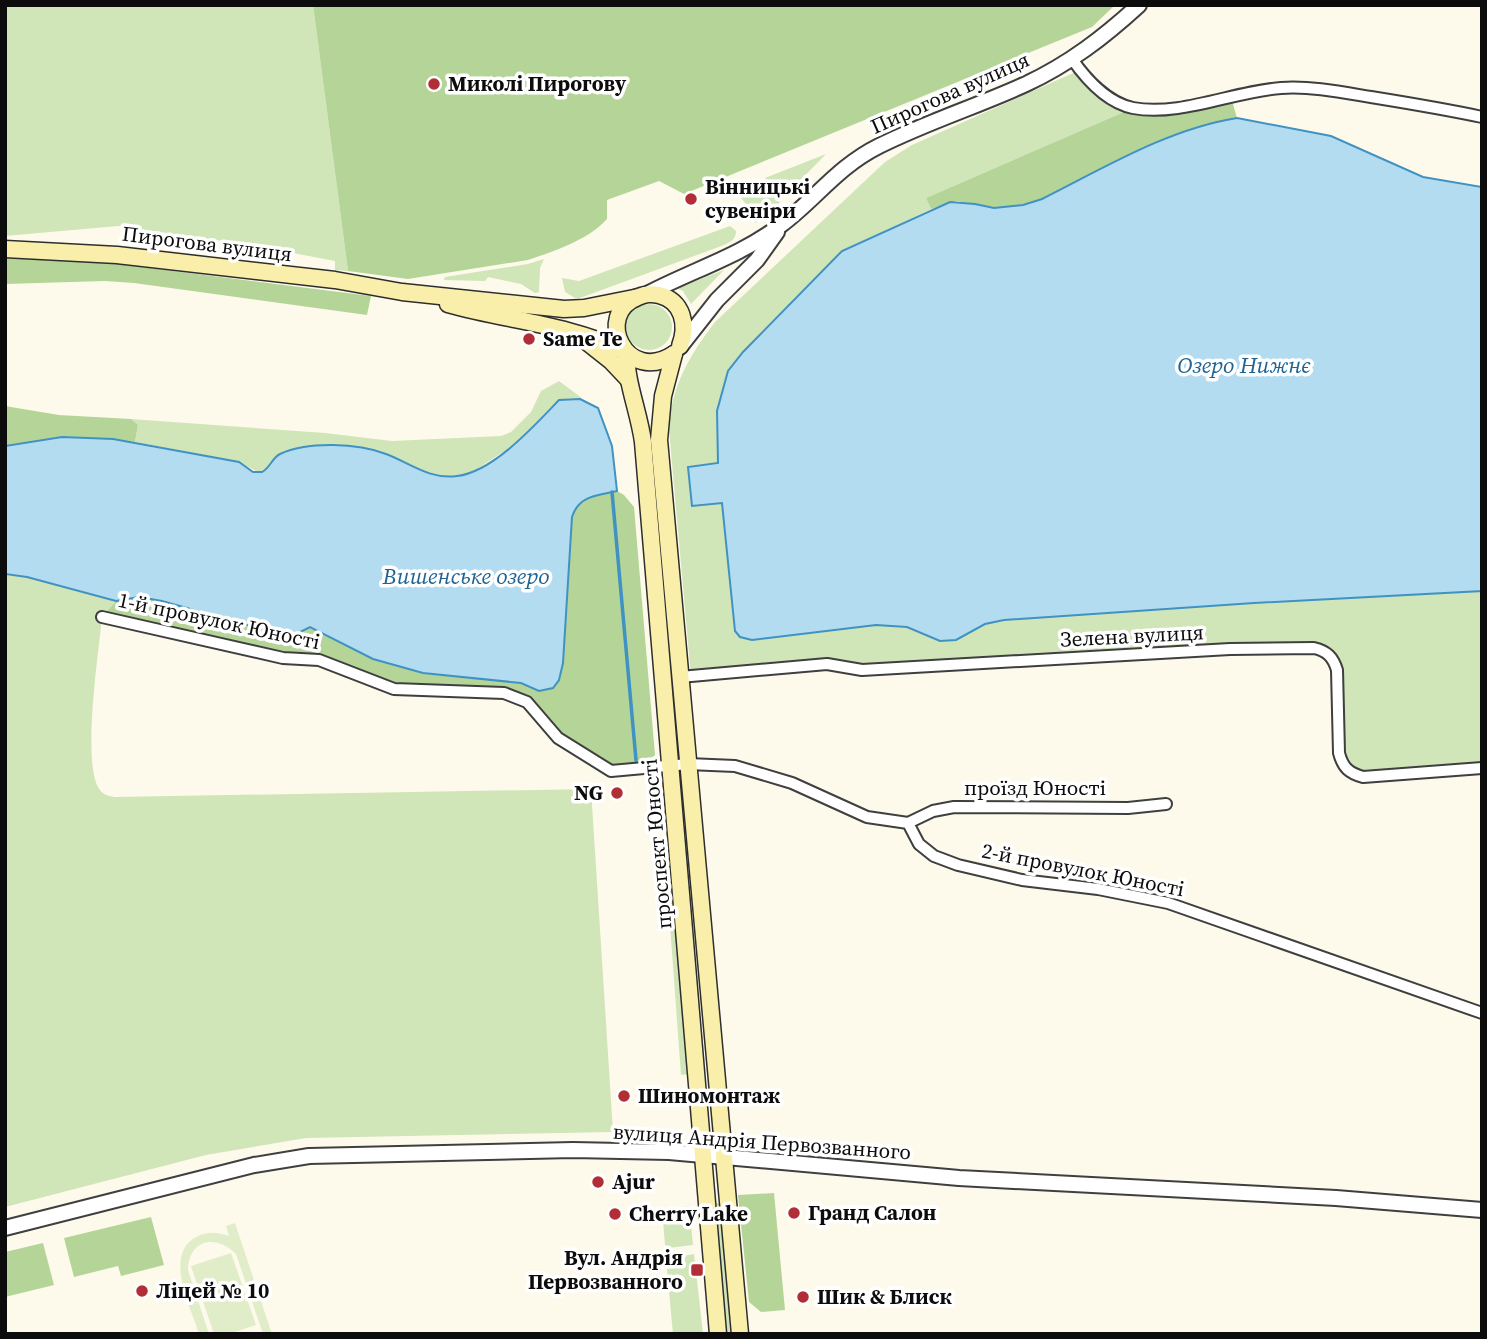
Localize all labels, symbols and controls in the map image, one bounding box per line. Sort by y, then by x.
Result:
street label: Пирогова вулиця [866,44,1034,141]
place label: Миколі Пирогову [448,69,627,98]
marker: Миколі Пирогову [426,76,442,92]
place label: Вінницькі сувеніри [705,172,810,225]
marker: Вінницькі сувеніри [683,191,699,207]
street label: Пирогова вулиця [120,219,294,268]
place label: Same Te [543,324,623,353]
marker: Same Te [521,331,537,347]
water label: Озеро Нижнє [1177,349,1311,381]
water label: Вишенське озеро [382,560,549,592]
street label: 1-й провулок Юності [115,585,323,656]
street label: Зелена вулиця [1059,617,1205,654]
street label: проспект Юності [635,758,678,931]
street label: проїзд Юності [964,773,1106,802]
place label: NG [574,778,603,807]
marker: NG [609,785,625,801]
street label: 2-й провулок Юності [979,836,1187,903]
place label: Шиномонтаж [638,1081,781,1110]
marker: Шиномонтаж [616,1088,632,1104]
street label: вулиця Андрія Первозванного [612,1117,912,1166]
place label: Ajur [612,1167,655,1196]
marker: Ajur [590,1174,606,1190]
place label: Гранд Салон [808,1198,936,1227]
place label: Cherry Lake [629,1199,748,1228]
marker: Гранд Салон [786,1205,802,1221]
marker: Cherry Lake [607,1206,623,1222]
place label: Вул. Андрія Первозванного [528,1243,683,1296]
marker: Вул. Андрія Первозванного [689,1262,705,1278]
place label: Ліцей № 10 [156,1276,269,1305]
place label: Шик & Блиск [817,1282,953,1311]
marker: Ліцей № 10 [134,1283,150,1299]
marker: Шик & Блиск [795,1289,811,1305]

